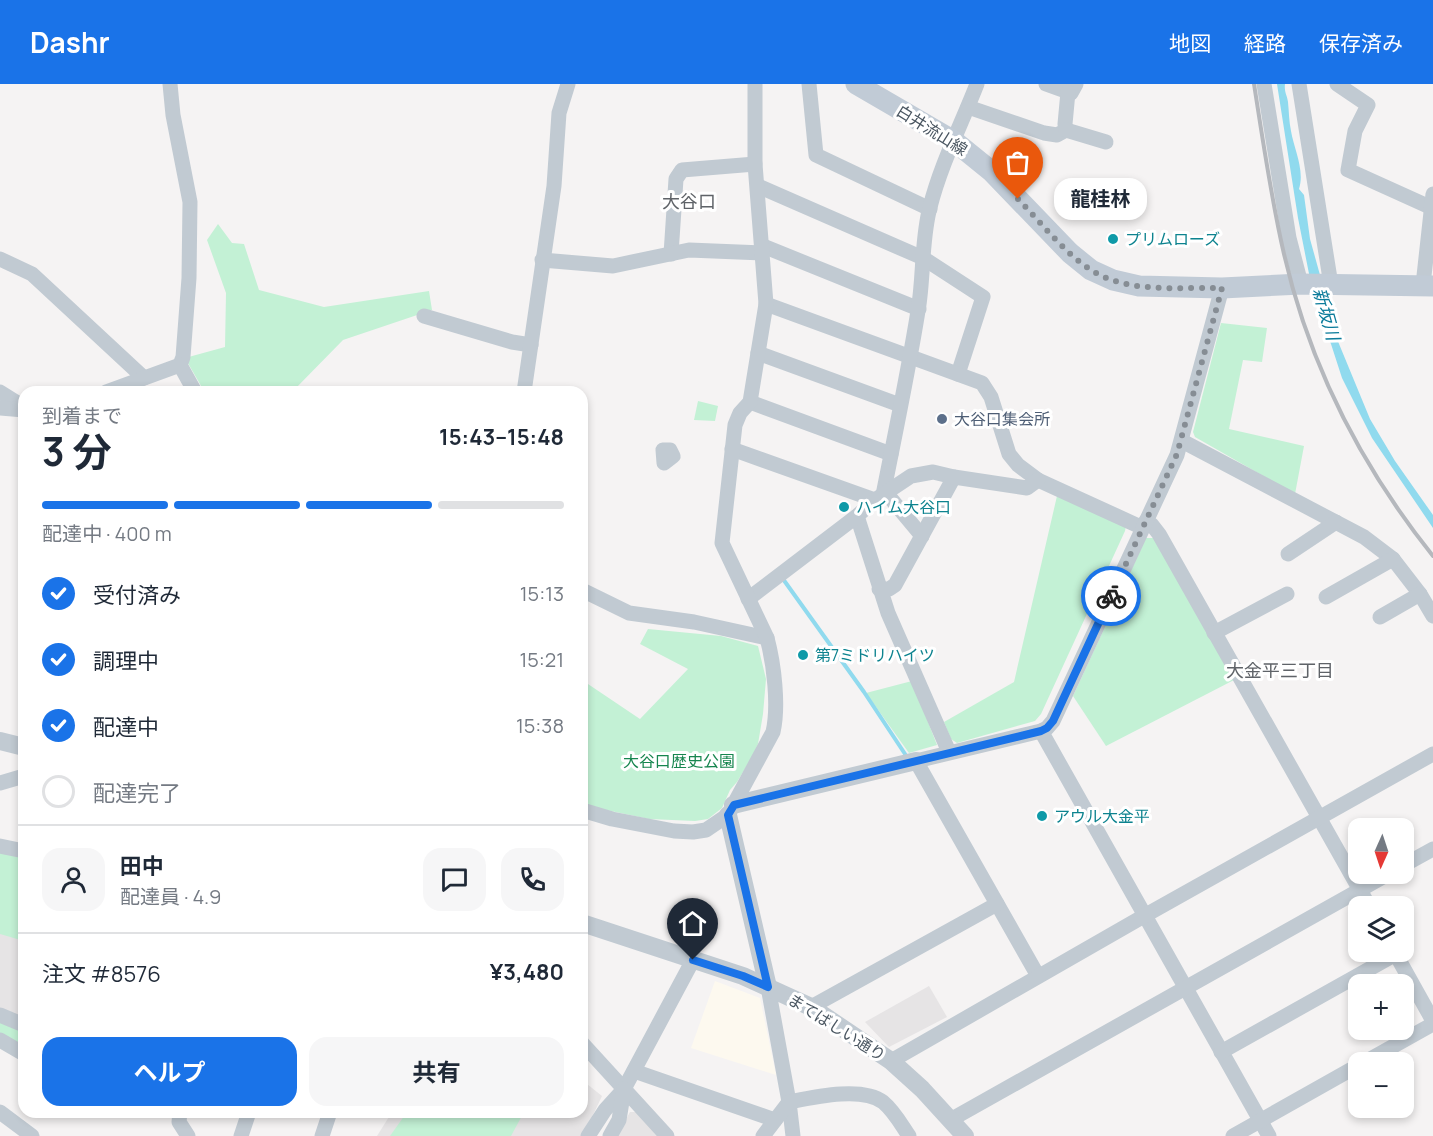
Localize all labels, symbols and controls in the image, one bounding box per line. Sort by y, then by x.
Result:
text: Dashr [30,23,110,61]
text: 地図 [1169,29,1211,57]
text: 経路 [1244,29,1286,57]
text: 保存済み [1319,29,1403,57]
street label: 白井流山線 [892,99,972,161]
pin [992,137,1043,199]
icon: bag [1001,146,1034,179]
callout: 龍桂林 [1054,178,1147,220]
text: 龍桂林 [1071,185,1131,212]
district label: 大谷口 [662,189,716,213]
place label: プリムローズ [1125,228,1220,250]
marker: プリムローズ [1106,232,1120,246]
water label: 新坂川 [1308,284,1346,345]
text: 到着まで [42,402,122,429]
place label: 大谷口集会所 [954,408,1050,430]
marker: 大谷口集会所 [935,412,949,426]
text: 15:43–15:48 [439,422,564,452]
text: 3 分 [42,424,111,478]
place label: ハイム大谷口 [856,496,951,518]
marker: ハイム大谷口 [837,500,851,514]
text: 配達中 · 400 m [42,520,172,547]
courier [1081,566,1141,626]
icon: check [42,577,75,610]
text: 受付済み [93,580,181,610]
text: 15:13 [520,580,564,607]
icon: bike [1095,580,1128,613]
icon: check [42,643,75,676]
place label: 第7ミドリハイツ [815,644,935,666]
text: 調理中 [93,646,159,676]
text: 15:21 [519,646,564,673]
marker: 第7ミドリハイツ [796,648,810,662]
district label: 大金平三丁目 [1226,658,1334,682]
icon: check [42,709,75,742]
text: 配達中 [93,712,159,742]
text: 15:38 [516,712,564,739]
park label: 大谷口歴史公園 [623,750,735,772]
text: 配達完了 [93,778,181,808]
place label: アウル大金平 [1054,805,1150,827]
marker: アウル大金平 [1035,809,1049,823]
north arrow [1348,818,1414,884]
map controls [1348,818,1414,1118]
button: person [42,848,105,911]
button: chat [423,848,486,911]
button: phone [501,848,564,911]
text: 田中 [120,851,164,881]
text: 配達員 · 4.9 [120,883,221,910]
button: layers [1348,896,1414,962]
pin [667,898,718,960]
icon: home [676,907,709,940]
text: ¥3,480 [490,957,564,987]
text: 注文 #8576 [42,959,161,989]
button: + [1348,974,1414,1040]
street label: まてばしい通り [784,988,890,1066]
button: ヘルプ [42,1037,297,1106]
button: 共有 [309,1037,564,1106]
button: − [1348,1052,1414,1118]

